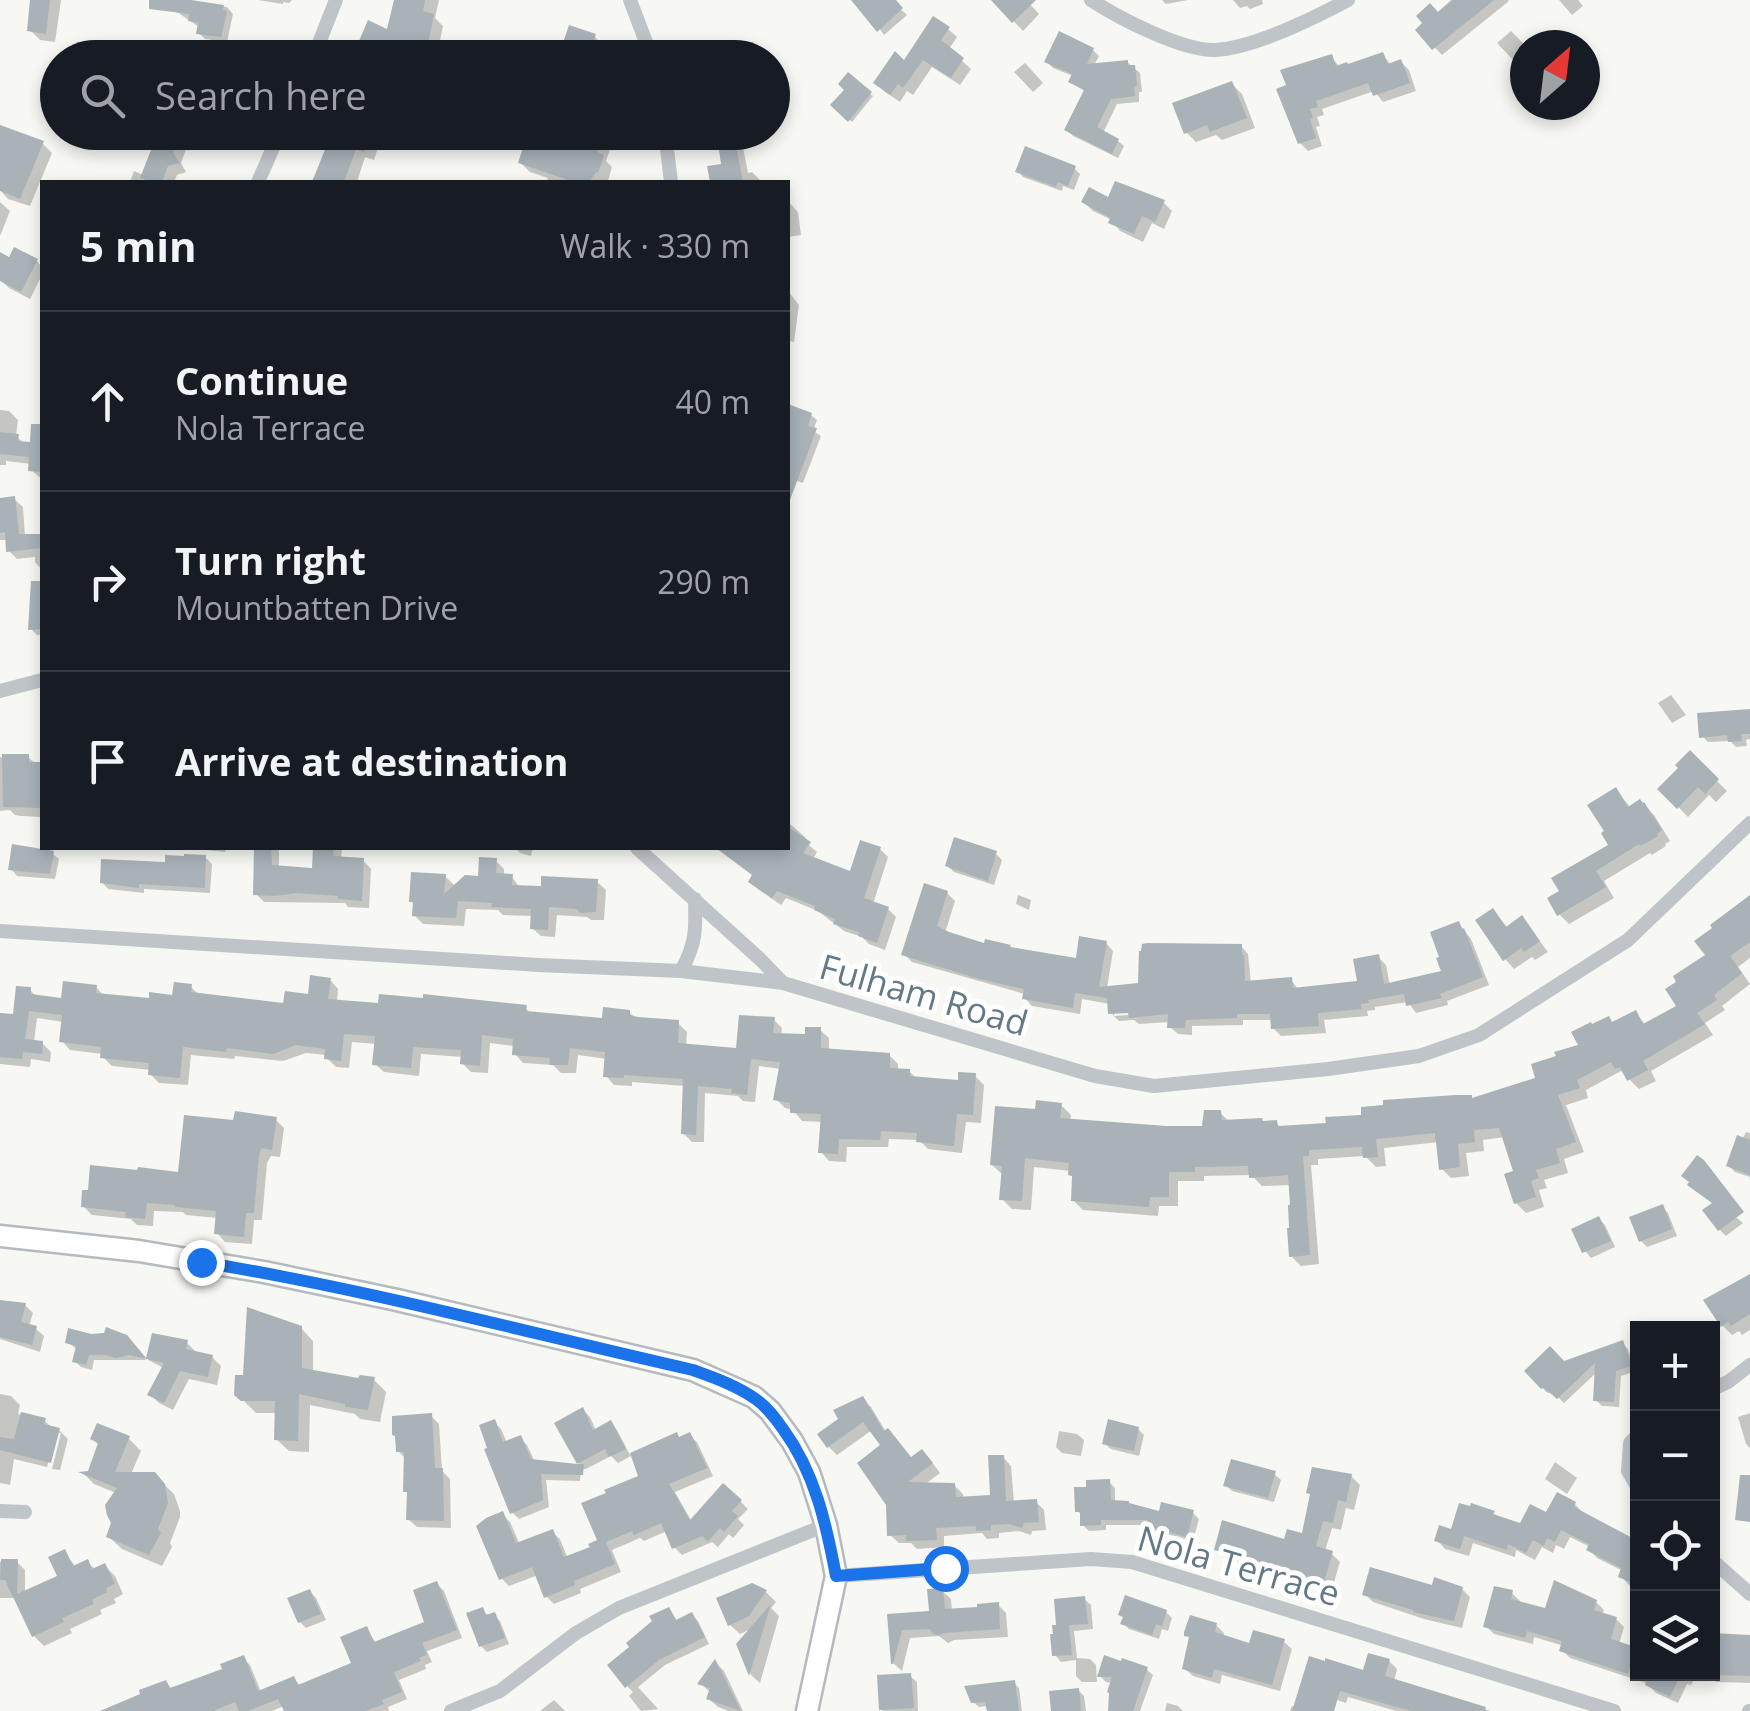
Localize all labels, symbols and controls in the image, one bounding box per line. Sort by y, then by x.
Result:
north arrow [1510,30,1600,120]
search box [40,40,790,150]
icon: search [75,68,130,123]
text: Search here [155,69,367,121]
text: 5 min [80,217,197,274]
text: Walk · 330 m [560,224,750,267]
text: Continue [175,354,348,406]
icon: ahead [80,374,135,429]
text: 40 m [675,380,750,423]
text: Nola Terrace [175,406,365,449]
text: Turn right [175,534,366,586]
icon: right [80,554,135,609]
text: 290 m [657,560,750,603]
text: Mountbatten Drive [175,586,458,629]
icon: arrive [80,734,135,789]
text: Arrive at destination [175,735,569,787]
street label: Fulham Road [815,942,1033,1046]
route end [179,1240,225,1286]
map controls [1630,1321,1720,1681]
button: + [1630,1321,1720,1411]
button: − [1630,1411,1720,1501]
button: locate [1630,1501,1720,1591]
street label: Nola Terrace [1132,1514,1346,1616]
route start [923,1546,969,1592]
button: layers [1630,1591,1720,1681]

